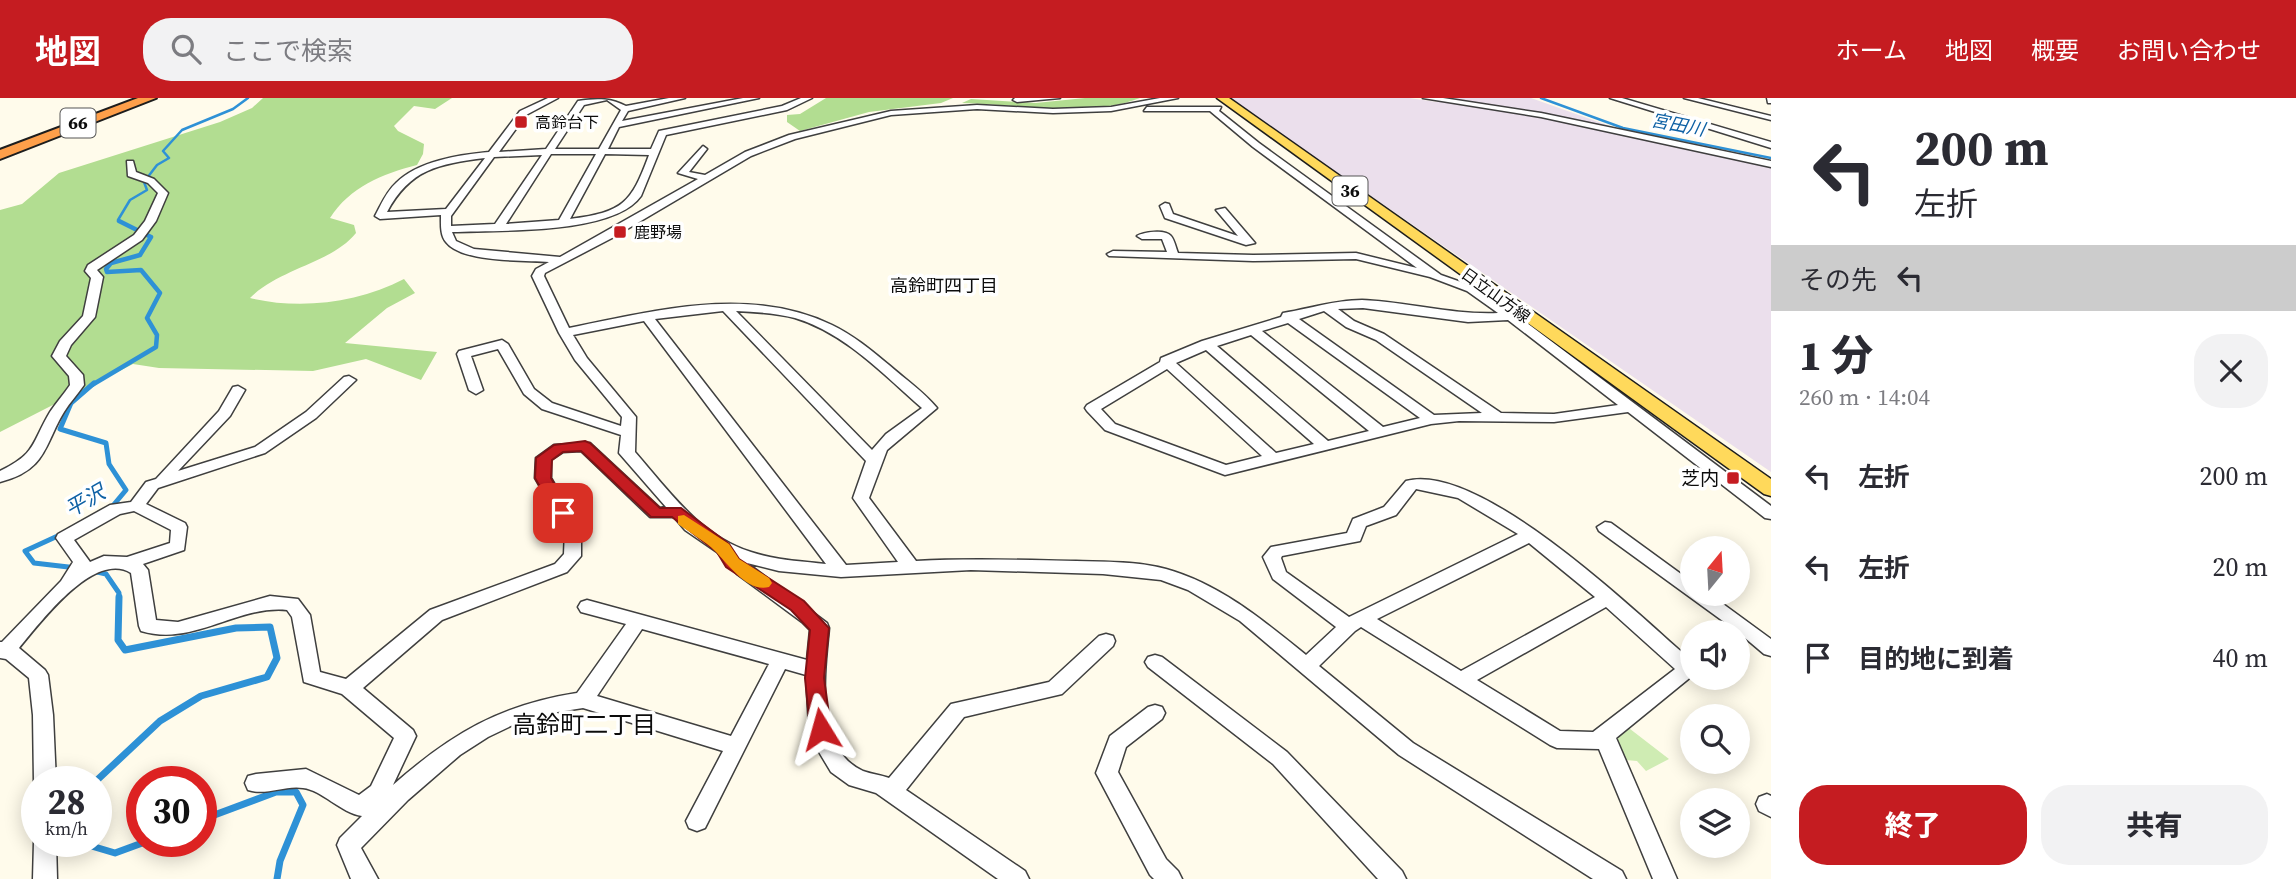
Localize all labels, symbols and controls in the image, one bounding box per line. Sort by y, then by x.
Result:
search box [143,18,633,81]
text: 地図 [35,29,101,74]
icon: search [167,30,205,68]
text: ここで検索 [223,33,353,69]
text: ホーム [1836,34,1907,67]
text: 地図 [1945,34,1993,67]
text: 概要 [2031,34,2079,67]
text: お問い合わせ [2117,34,2261,67]
water label: 宮田川 [1649,107,1709,142]
road number: 66 [60,108,96,138]
place label: 高鈴台下 [535,111,599,133]
marker: 高鈴台下 [513,114,529,130]
text: 200 m [1914,114,2049,181]
icon: left [1799,126,1890,217]
road number: 36 [1332,176,1368,206]
text: 左折 [1914,182,1978,226]
place label: 鹿野場 [634,221,682,243]
marker: 鹿野場 [612,224,628,240]
icon: left [1891,259,1929,297]
text: その先 [1799,262,1877,298]
street label: 日立山方線 [1457,263,1535,327]
district label: 高鈴町四丁目 [890,273,998,298]
text: 1 分 [1799,326,1873,384]
button: close [2194,334,2268,408]
text: 260 m · 14:04 [1799,381,1930,413]
icon: left [1799,457,1837,495]
text: 200 m [2200,458,2268,494]
text: 左折 [1858,459,1910,495]
place label: 芝内 [1681,465,1719,491]
marker: 芝内 [1725,470,1741,486]
water label: 平沢 [59,476,113,524]
pin [533,483,593,543]
icon: arrive [544,494,582,532]
north arrow [1680,536,1750,606]
map controls [1680,536,1750,858]
icon: left [1799,548,1837,586]
text: 20 m [2213,549,2268,585]
text: 左折 [1858,550,1910,586]
button: sound [1680,620,1750,690]
icon: arrive [1799,639,1837,677]
text: 40 m [2213,640,2268,676]
text: 目的地に到着 [1858,641,2014,677]
position arrow [784,692,858,766]
button: search [1680,704,1750,774]
district label: 高鈴町二丁目 [512,708,656,741]
speed limit sign: 30 [126,766,217,857]
text: 28 [48,778,85,826]
button: 終了 [1799,785,2027,865]
button: 共有 [2041,785,2268,865]
button: layers [1680,788,1750,858]
text: km/h [45,816,88,841]

